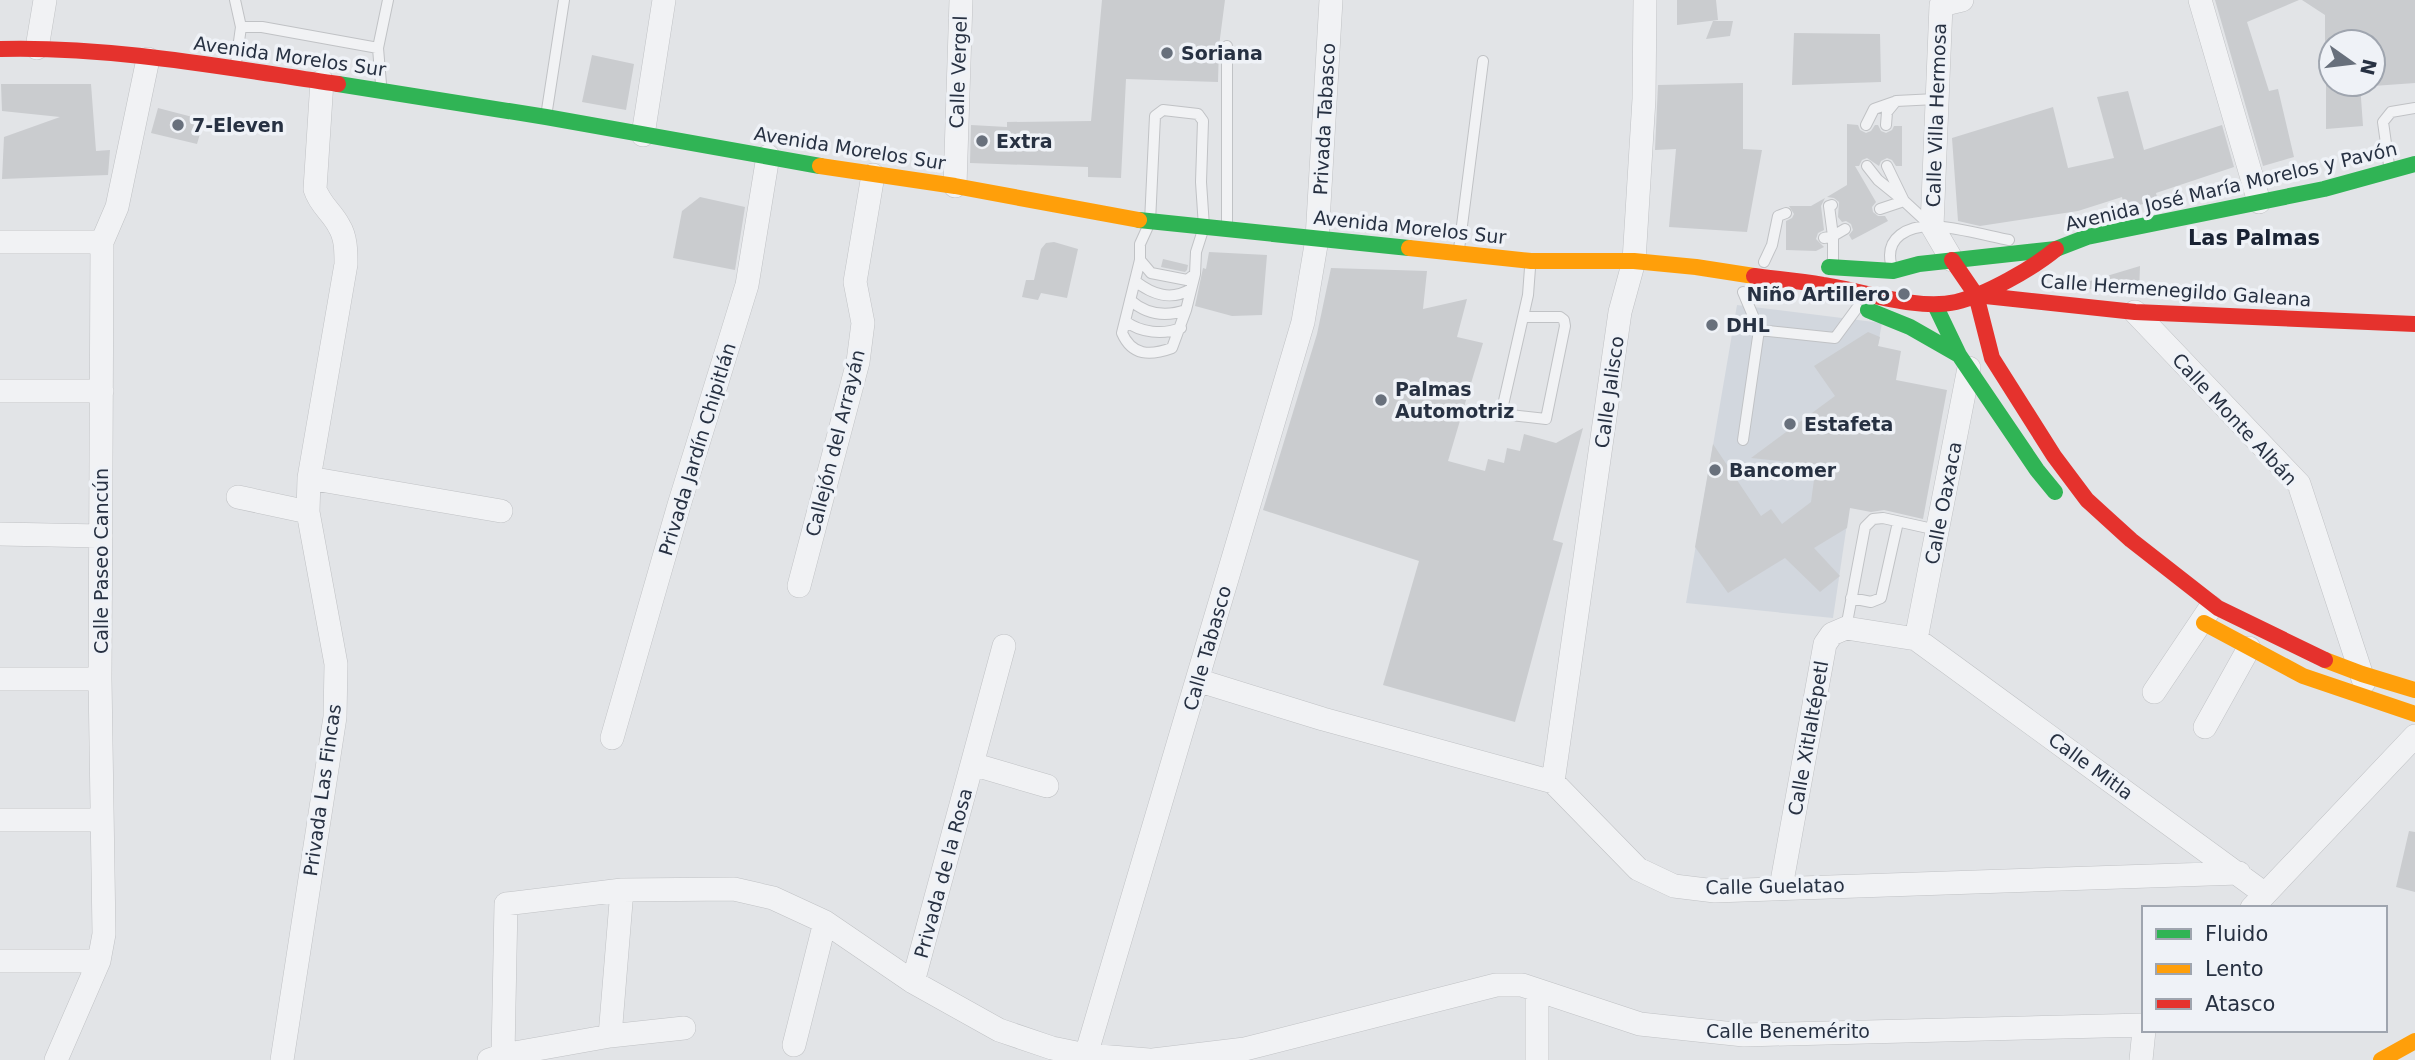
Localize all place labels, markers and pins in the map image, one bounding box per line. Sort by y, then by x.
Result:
place label: Soriana [1181,42,1263,64]
marker: Soriana [1159,45,1175,61]
place label: 7-Eleven [192,114,284,136]
marker: 7-Eleven [170,117,186,133]
place label: Extra [996,130,1053,152]
marker: Extra [974,133,990,149]
place label: Niño Artillero [1746,283,1890,305]
marker: Niño Artillero [1896,286,1912,302]
place label: DHL [1726,314,1770,336]
marker: DHL [1704,317,1720,333]
place label: Palmas Automotriz [1395,378,1514,422]
marker: Palmas Automotriz [1373,392,1389,408]
place label: Estafeta [1804,413,1893,435]
marker: Estafeta [1782,416,1798,432]
place label: Bancomer [1729,459,1837,481]
marker: Bancomer [1707,462,1723,478]

